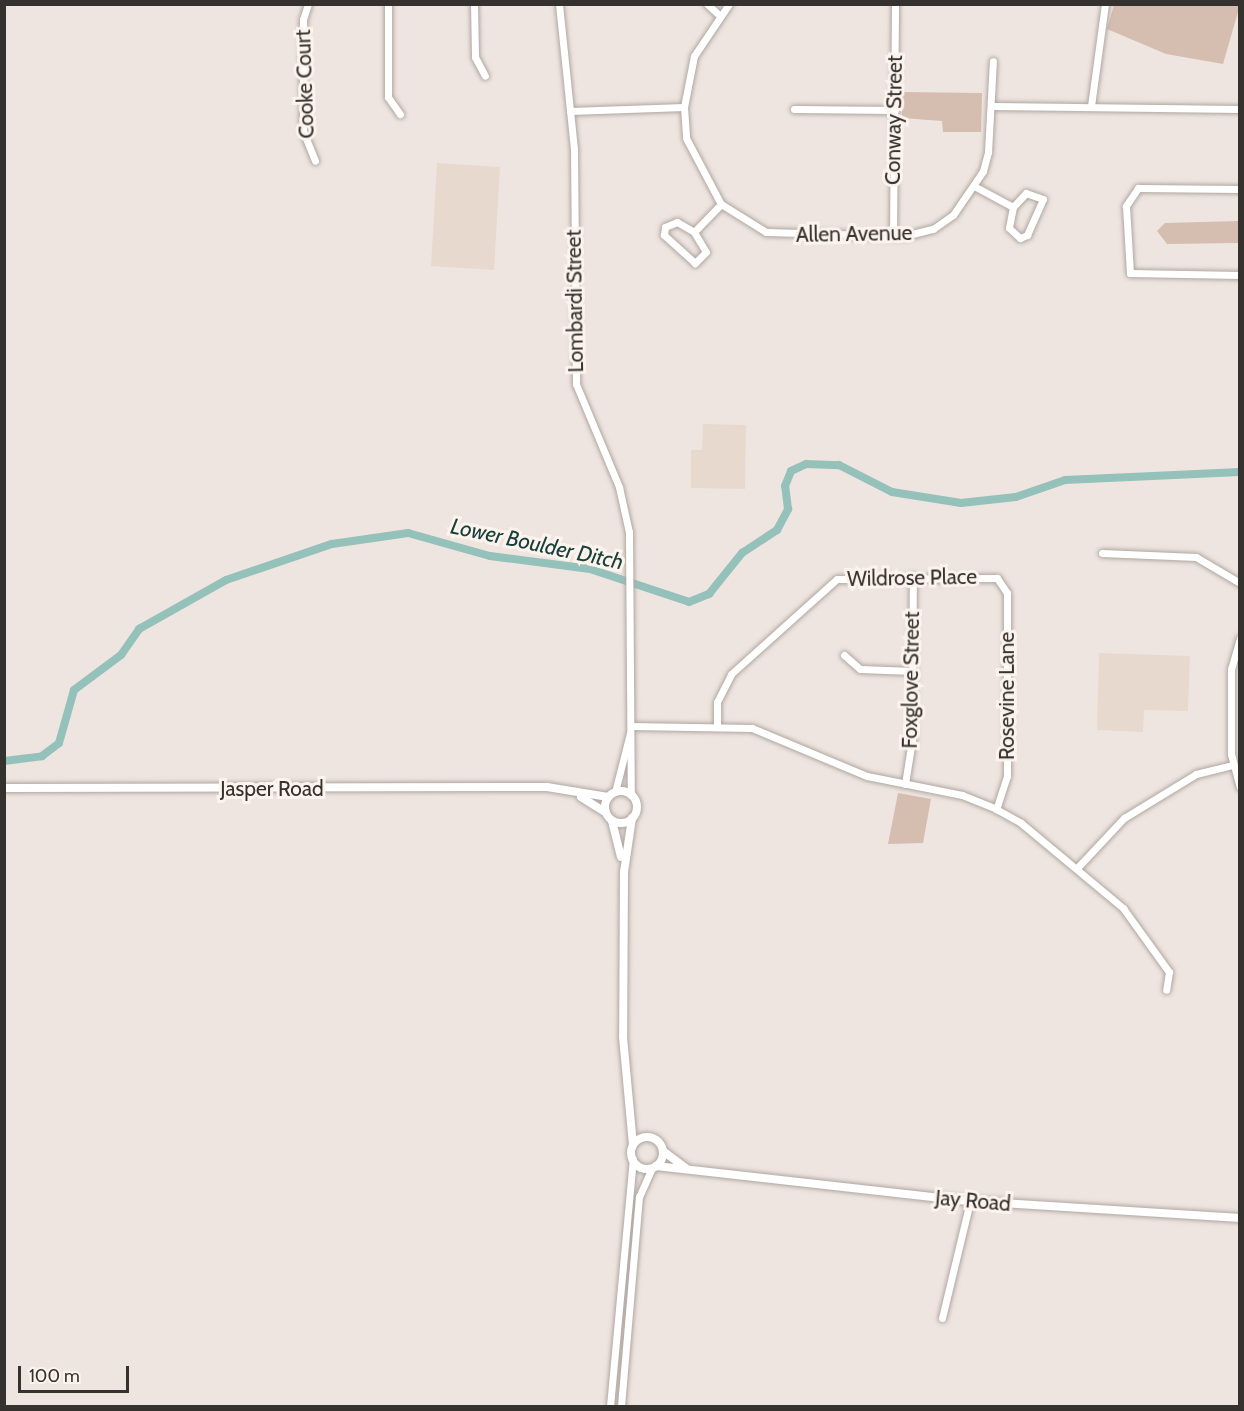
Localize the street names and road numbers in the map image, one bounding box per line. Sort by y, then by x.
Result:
street label: Cooke Court [291,29,319,139]
street label: Conway Street [880,55,908,185]
street label: Allen Avenue [796,220,912,248]
street label: Lombardi Street [561,229,589,373]
street label: Wildrose Place [847,564,977,592]
street label: Foxglove Street [897,611,925,749]
street label: Rosevine Lane [994,632,1020,760]
street label: Jasper Road [220,776,324,802]
street label: Jay Road [934,1185,1012,1217]

